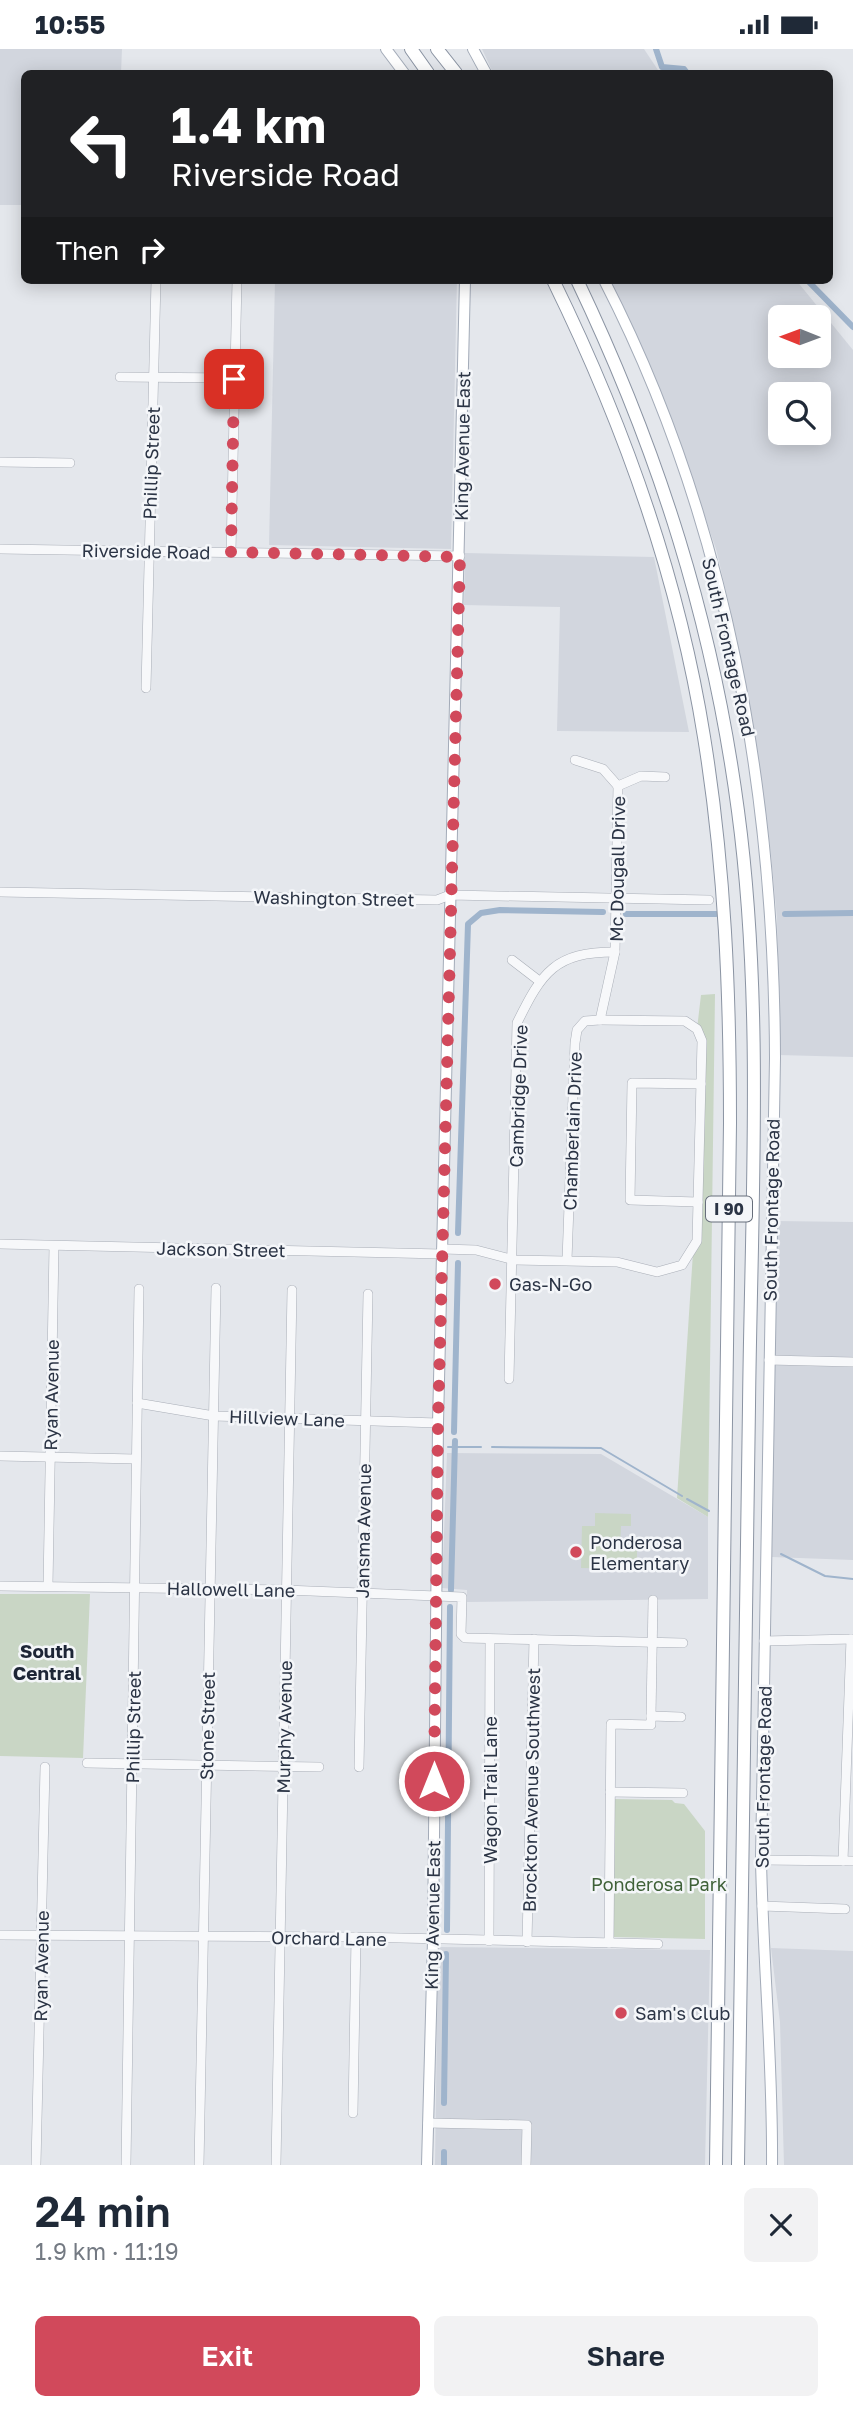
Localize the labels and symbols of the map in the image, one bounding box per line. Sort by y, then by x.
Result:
north arrow [768,305,831,367]
pin [204,349,264,409]
street label: King Avenue East [450,371,474,521]
street label: Phillip Street [138,406,164,520]
street label: Riverside Road [81,539,211,563]
street label: South Frontage Road [698,556,760,738]
street label: Mc Dougall Drive [605,796,629,942]
street label: Washington Street [253,886,415,910]
street label: Cambridge Drive [505,1024,531,1168]
street label: Chamberlain Drive [558,1051,586,1211]
street label: South Frontage Road [758,1118,784,1302]
road number: I 90 [706,1197,752,1221]
street label: Jackson Street [156,1237,286,1261]
place label: Gas-N-Go [509,1273,592,1295]
marker: Gas-N-Go [487,1276,503,1292]
street label: Ryan Avenue [39,1339,63,1451]
street label: Hillview Lane [229,1405,345,1431]
street label: Jansma Avenue [351,1463,375,1599]
place label: Ponderosa Elementary [590,1531,689,1574]
marker: Ponderosa Elementary [568,1544,584,1560]
street label: Hallowell Lane [166,1577,296,1601]
district label: South Central [13,1639,81,1684]
street label: Murphy Avenue [272,1660,296,1794]
street label: Brockton Avenue Southwest [518,1668,544,1912]
street label: Phillip Street [121,1670,145,1784]
street label: Stone Street [195,1672,219,1780]
street label: South Frontage Road [750,1685,776,1869]
street label: Wagon Trail Lane [479,1716,501,1864]
position arrow [397,1744,471,1818]
street label: King Avenue East [420,1840,444,1990]
park label: Ponderosa Park [591,1873,727,1895]
street label: Ryan Avenue [29,1910,53,2022]
street label: Orchard Lane [271,1926,387,1950]
place label: Sam's Club [635,2002,730,2024]
marker: Sam's Club [613,2005,629,2021]

